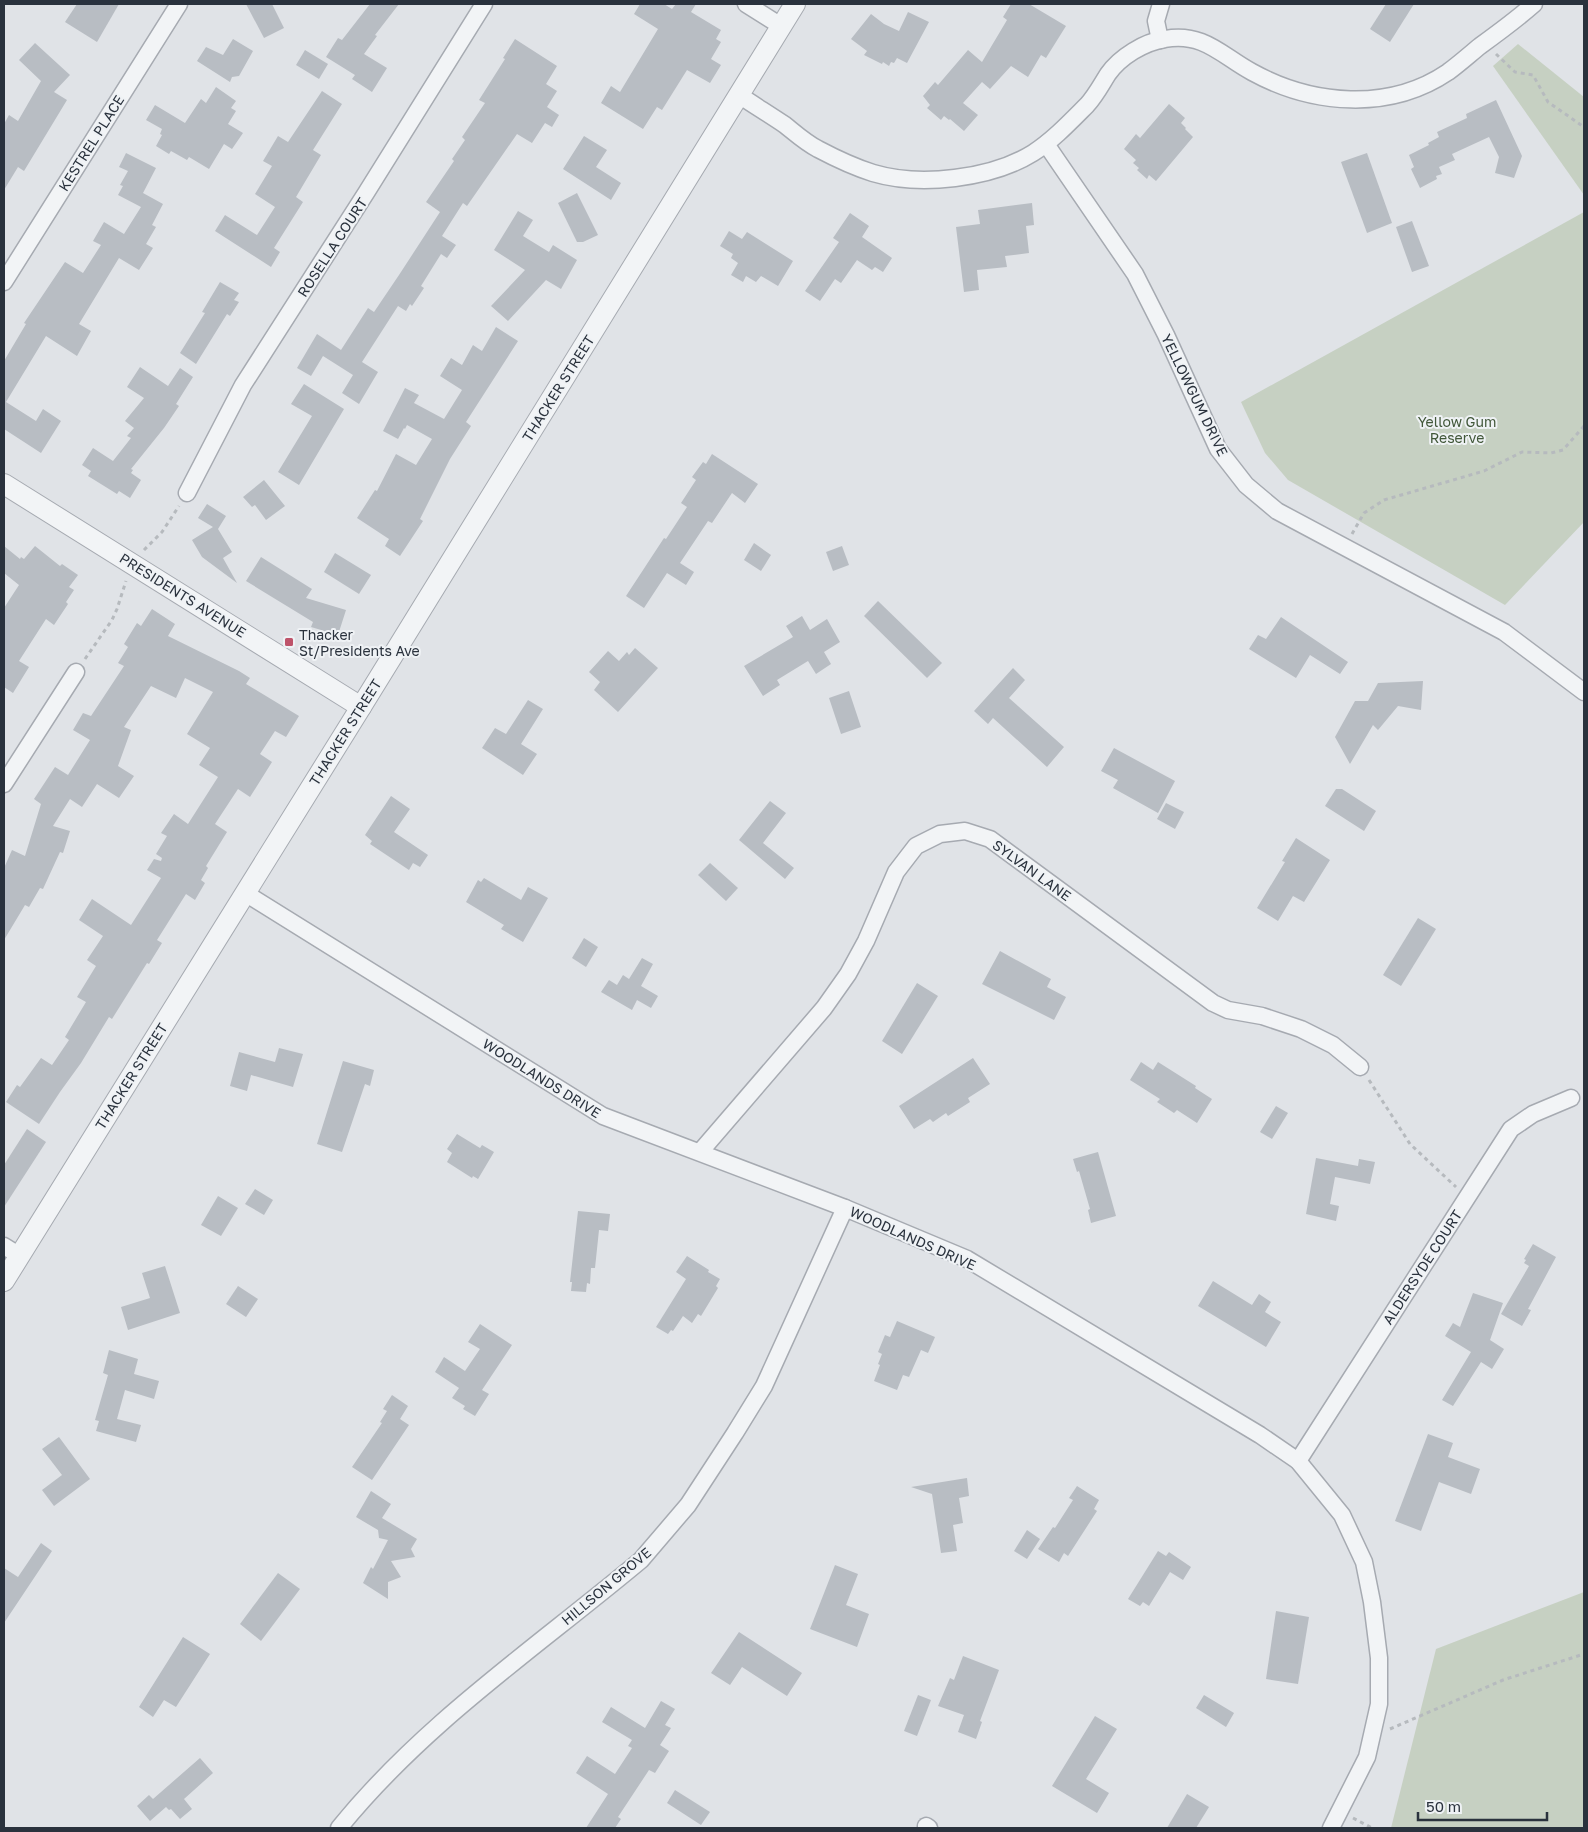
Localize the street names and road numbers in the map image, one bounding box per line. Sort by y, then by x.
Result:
street label: KESTREL PLACE [55,92,127,194]
street label: ROSELLA COURT [294,194,371,300]
street label: THACKER STREET [518,331,598,444]
street label: YELLOWGUM DRIVE [1158,331,1232,459]
street label: PRESIDENTS AVENUE [117,549,249,641]
street label: THACKER STREET [305,675,385,788]
street label: SYLVAN LANE [989,836,1075,904]
street label: THACKER STREET [91,1019,171,1132]
street label: WOODLANDS DRIVE [480,1035,604,1121]
street label: WOODLANDS DRIVE [847,1203,979,1273]
street label: ALDERSYDE COURT [1379,1206,1465,1327]
street label: HILLSON GROVE [558,1544,654,1628]

